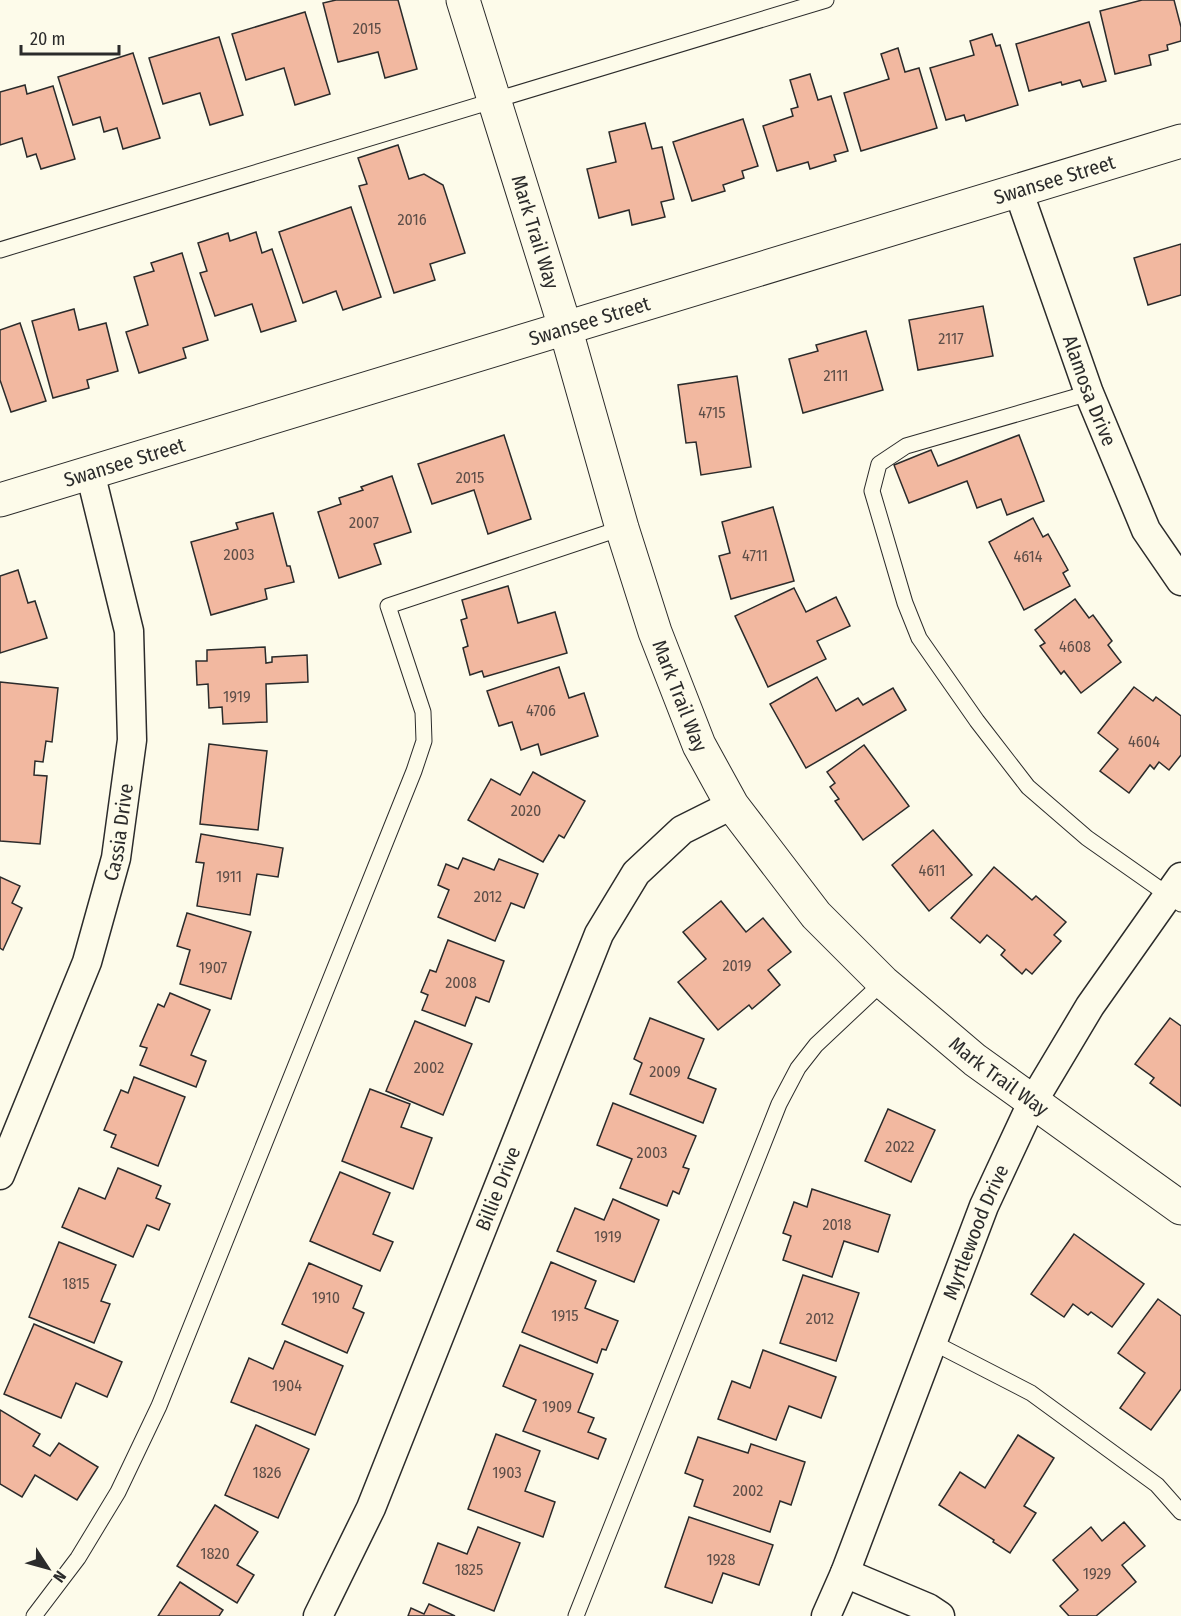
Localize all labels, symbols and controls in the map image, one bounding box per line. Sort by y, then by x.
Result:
scale bar [21,18,118,56]
house number: 2015 [353,19,381,38]
text: 20 m [30,28,65,50]
street label: Swansee Street [991,150,1118,209]
street label: Mark Trail Way [506,172,564,292]
house number: 2016 [397,210,427,229]
street label: Swansee Street [526,291,653,351]
house number: 2117 [938,329,964,348]
street label: Alamosa Drive [1058,332,1122,450]
house number: 2111 [824,366,848,385]
house number: 4715 [698,403,726,422]
street label: Swansee Street [61,432,188,492]
house number: 2015 [456,468,484,487]
house number: 2007 [349,513,379,532]
house number: 2003 [224,545,254,564]
house number: 4711 [742,546,768,565]
house number: 4614 [1014,547,1043,566]
street label: Mark Trail Way [647,637,712,756]
house number: 4608 [1059,637,1091,656]
house number: 1919 [223,687,251,706]
house number: 4706 [526,701,556,720]
house number: 4604 [1128,732,1160,751]
street label: Cassia Drive [98,782,138,884]
house number: 2020 [511,801,541,820]
house number: 4611 [918,861,946,880]
house number: 1911 [216,867,242,886]
house number: 2012 [474,887,502,906]
house number: 2019 [722,956,752,975]
house number: 1907 [199,958,228,977]
house number: 2008 [445,973,477,992]
street label: Mark Trail Way [944,1031,1053,1121]
house number: 2002 [414,1058,444,1077]
house number: 2009 [649,1062,681,1081]
house number: 2022 [885,1137,915,1156]
street label: Billie Drive [470,1143,525,1234]
house number: 2003 [637,1143,667,1162]
street label: Myrtlewood Drive [938,1161,1014,1303]
house number: 2018 [822,1215,852,1234]
house number: 1919 [594,1227,622,1246]
house number: 1815 [62,1274,90,1293]
house number: 1910 [312,1288,340,1307]
house number: 1915 [551,1306,579,1325]
house number: 2012 [806,1309,834,1328]
house number: 1904 [272,1376,302,1395]
house number: 1909 [542,1397,572,1416]
house number: 1826 [252,1463,282,1482]
house number: 1903 [492,1463,522,1482]
house number: 2002 [733,1481,763,1500]
north arrow [18,1538,78,1598]
house number: 1820 [200,1544,230,1563]
house number: 1928 [707,1550,735,1569]
house number: 1825 [455,1560,483,1579]
house number: 1929 [1083,1564,1111,1583]
text: N [49,1567,70,1586]

